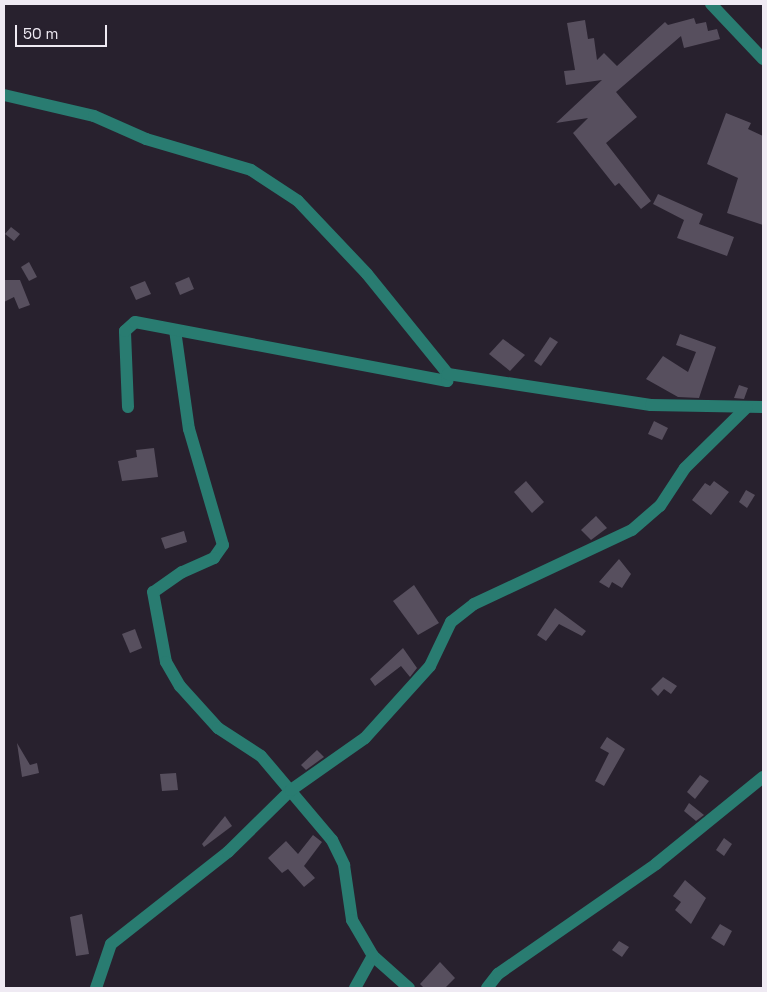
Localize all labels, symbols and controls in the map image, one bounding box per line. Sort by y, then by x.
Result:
scale bar [18,15,110,47]
text: 50 m [23,24,58,43]

